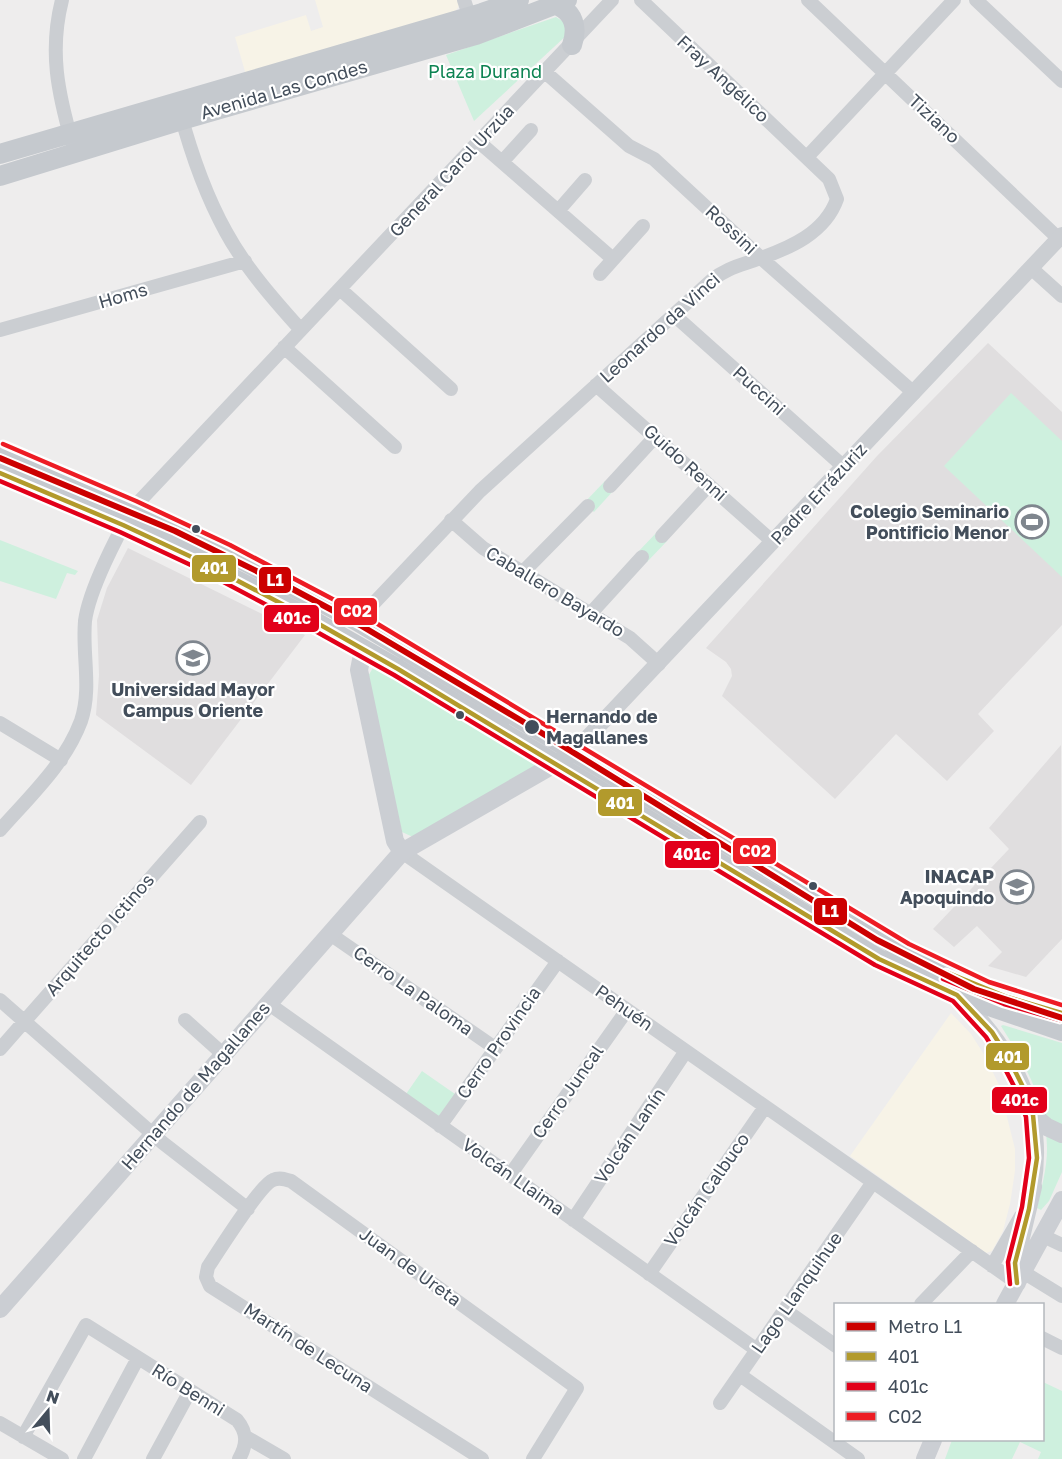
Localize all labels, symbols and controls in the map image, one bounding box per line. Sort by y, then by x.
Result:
street label: Fray Angélico [673,30,774,126]
street label: Avenida Las Condes [198,55,370,123]
park label: Plaza Durand [428,60,542,82]
street label: Tiziano [904,89,965,147]
street label: General Carol Urzúa [384,100,518,241]
street label: Rossini [701,200,762,259]
street label: Leonardo da Vinci [595,268,724,387]
street label: Homs [96,278,150,312]
street label: Puccini [729,361,790,420]
street label: Guido Renni [640,419,732,505]
street label: Padre Errázuriz [766,438,871,549]
place label: Colegio Seminario Pontificio Menor [850,500,1009,543]
sports icon: Colegio Seminario Pontificio Menor [1014,504,1050,540]
unlabelled marker [190,523,202,535]
street label: Caballero Bayardo [482,541,629,641]
line badge: 401 [191,554,237,583]
text: 401 [200,558,228,578]
line badge: L1 [258,566,292,594]
text: L1 [266,570,284,590]
line badge: C02 [333,597,378,626]
text: C02 [340,601,372,621]
line badge: 401c [263,604,320,633]
text: 401c [273,608,311,628]
school or university icon: Universidad Mayor Campus Oriente [175,640,211,676]
place label: Universidad Mayor Campus Oriente [111,678,275,721]
place label: Hernando de Magallanes [546,705,658,748]
unlabelled marker [454,709,466,721]
marker: Hernando de Magallanes [523,718,541,736]
line badge: 401 [597,788,643,817]
text: 401 [606,793,634,813]
line badge: C02 [732,837,777,865]
line badge: 401c [664,840,720,869]
text: C02 [739,841,771,861]
text: 401c [673,844,711,864]
place label: INACAP Apoquindo [900,865,994,908]
street label: Arquitecto Ictinos [40,869,158,1000]
school or university icon: INACAP Apoquindo [999,869,1035,905]
unlabelled marker [807,880,819,892]
line badge: L1 [813,897,848,926]
text: L1 [821,901,839,921]
street label: Cerro La Paloma [349,941,478,1040]
street label: Pehuén [591,979,658,1035]
street label: Cerro Provincia [451,982,545,1103]
street label: Hernando de Magallanes [116,997,274,1174]
street label: Cerro Juncal [527,1040,608,1143]
line badge: 401 [985,1042,1030,1071]
text: 401 [994,1047,1022,1067]
street label: Volcán Lanín [589,1083,669,1187]
line badge: 401c [991,1086,1048,1114]
text: 401c [1001,1090,1039,1110]
street label: Volcán Calbuco [659,1128,754,1250]
street label: Volcán Llaima [458,1133,569,1220]
street label: Juan de Ureta [355,1222,466,1310]
street label: Lago Llanquihue [746,1227,846,1357]
street label: Martín de Lecuna [240,1297,377,1397]
legend [834,1303,1044,1441]
text: Metro L1 [888,1315,963,1337]
text: 401 [888,1345,919,1367]
street label: Río Benni [148,1358,229,1420]
text: 401c [888,1375,929,1397]
north arrow [18,1381,78,1441]
text: N [44,1385,62,1408]
text: C02 [888,1405,922,1427]

